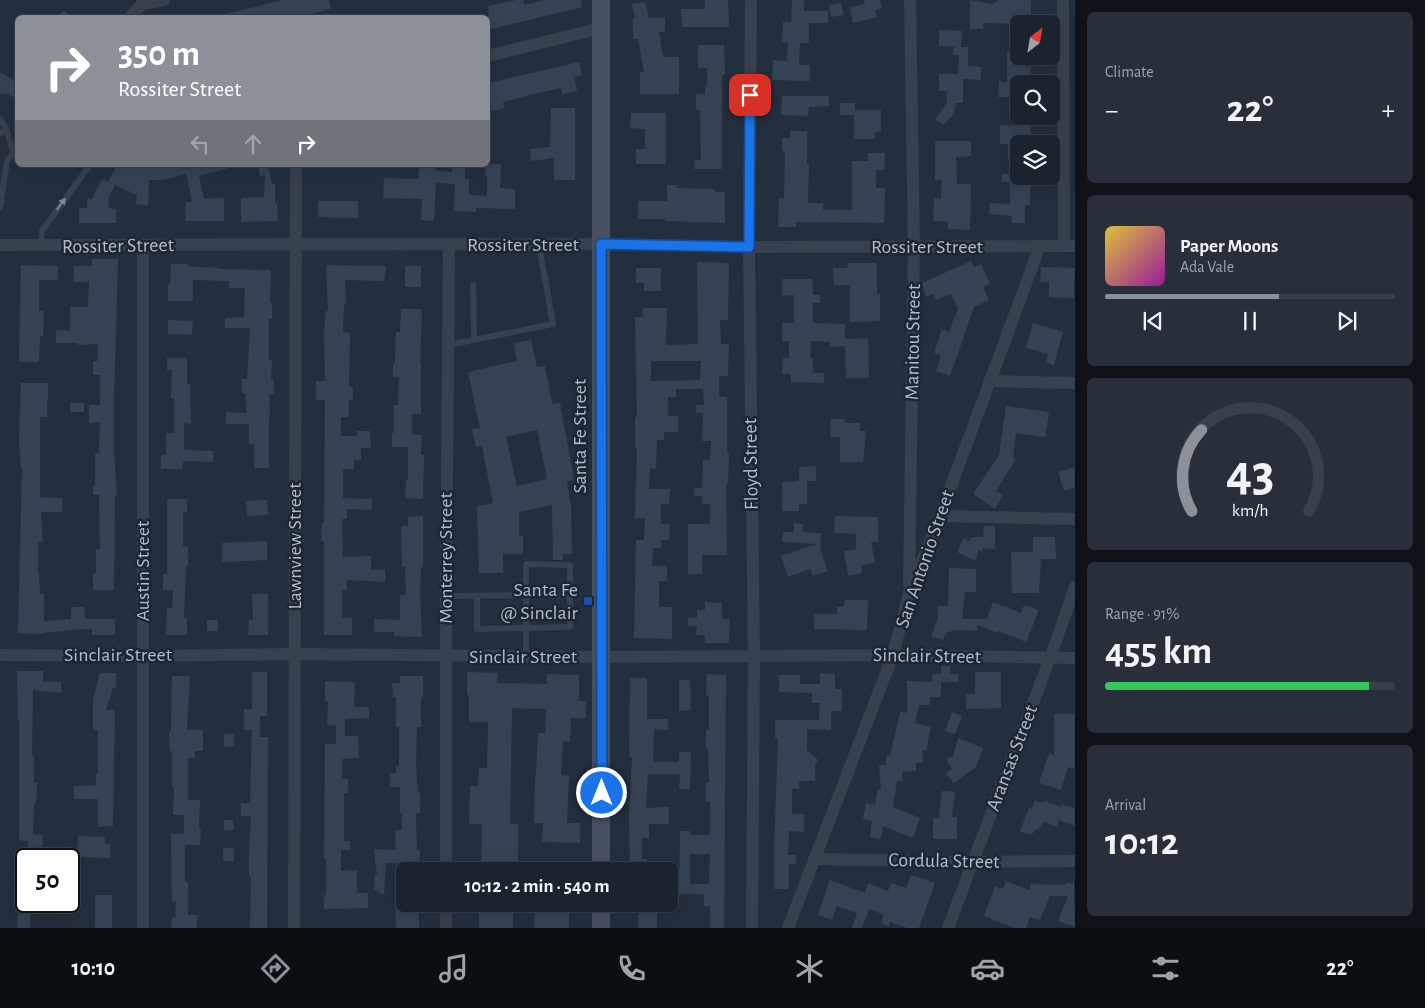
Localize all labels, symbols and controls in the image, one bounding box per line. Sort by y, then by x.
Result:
north arrow [1010,15,1060,65]
map controls [1010,15,1060,185]
icon: right [35,35,100,100]
text: 350 m [118,37,200,72]
text: Climate [1105,64,1154,80]
pin [729,74,771,116]
button: search [1010,75,1060,125]
text: Rossiter Street [118,78,241,100]
icon: arrive [736,81,764,109]
text: 22° [1227,91,1273,129]
text: − [1105,97,1118,125]
text: + [1382,97,1395,125]
icon: left [186,130,214,158]
icon: ahead [239,130,267,158]
icon: right [292,130,320,158]
button: layers [1010,135,1060,185]
one-way arrow [56,197,66,211]
street label: Rossiter Street [62,235,175,257]
street label: Rossiter Street [467,235,580,255]
street label: Rossiter Street [871,237,984,257]
text: Paper Moons [1180,237,1278,256]
text: Ada Vale [1180,259,1234,275]
street label: Manitou Street [902,283,924,400]
icon: previous [1139,307,1167,335]
icon: pause [1236,307,1264,335]
icon: next [1333,307,1361,335]
street label: Santa Fe Street [570,378,590,493]
street label: Floyd Street [740,417,762,510]
text: 43 [1226,448,1274,500]
street label: Lawnview Street [285,482,305,610]
street label: San Antonio Street [892,487,958,631]
street label: Monterrey Street [436,492,456,624]
text: km/h [1232,502,1268,520]
street label: Austin Street [133,520,153,621]
place label: Santa Fe @ Sinclair [500,580,579,623]
marker: Santa Fe @ Sinclair [582,595,594,607]
text: Range · 91% [1105,606,1179,622]
text: 455 km [1105,633,1212,671]
street label: Sinclair Street [64,645,173,665]
street label: Sinclair Street [873,645,982,667]
street label: Sinclair Street [469,647,578,667]
street label: Aransas Street [983,702,1042,814]
position arrow [575,766,627,818]
text: Arrival [1105,797,1146,813]
text: 10:12 [1105,824,1179,862]
speed limit sign: 50 [15,848,80,913]
street label: Cordula Street [888,850,1000,872]
text: 10:12 · 2 min · 540 m [464,877,610,896]
icon: directions [258,951,293,986]
icon: music [436,951,471,986]
icon: phone [614,951,649,986]
icon: climate [792,951,827,986]
icon: car [970,951,1005,986]
icon: filters [1148,951,1183,986]
text: 10:10 [72,957,115,979]
text: 22° [1326,957,1353,979]

